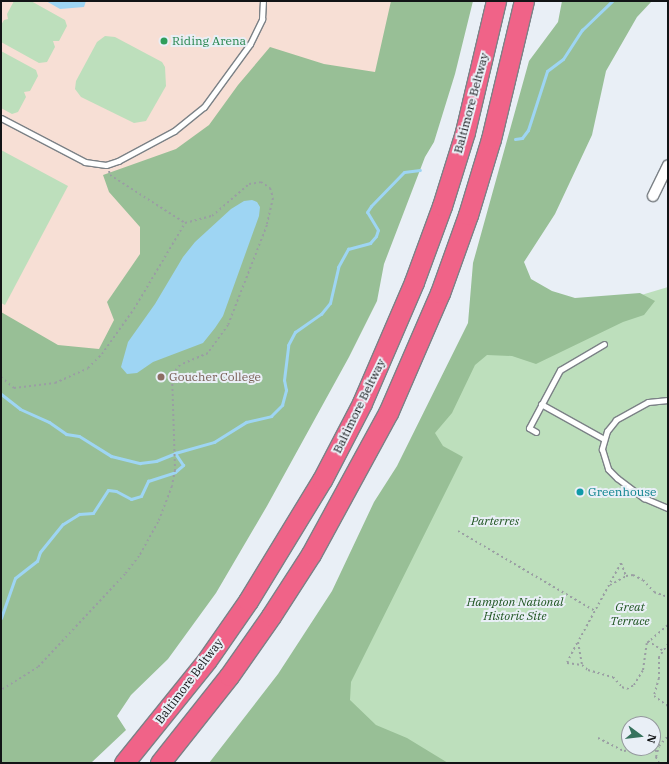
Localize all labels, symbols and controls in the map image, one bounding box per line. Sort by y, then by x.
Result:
place label: Riding Arena [172,34,246,48]
marker: Riding Arena [159,36,169,46]
street label: Baltimore Beltway [451,51,491,155]
street label: Baltimore Beltway [330,356,388,456]
place label: Goucher College [169,370,261,384]
marker: Goucher College [156,372,166,382]
place label: Greenhouse [588,485,656,499]
marker: Greenhouse [575,487,585,497]
park label: Parterres [471,514,519,528]
park label: Hampton National Historic Site [467,595,563,623]
park label: Great Terrace [610,600,650,628]
street label: Baltimore Beltway [152,635,226,727]
north arrow [621,716,661,756]
text: N [644,733,660,745]

